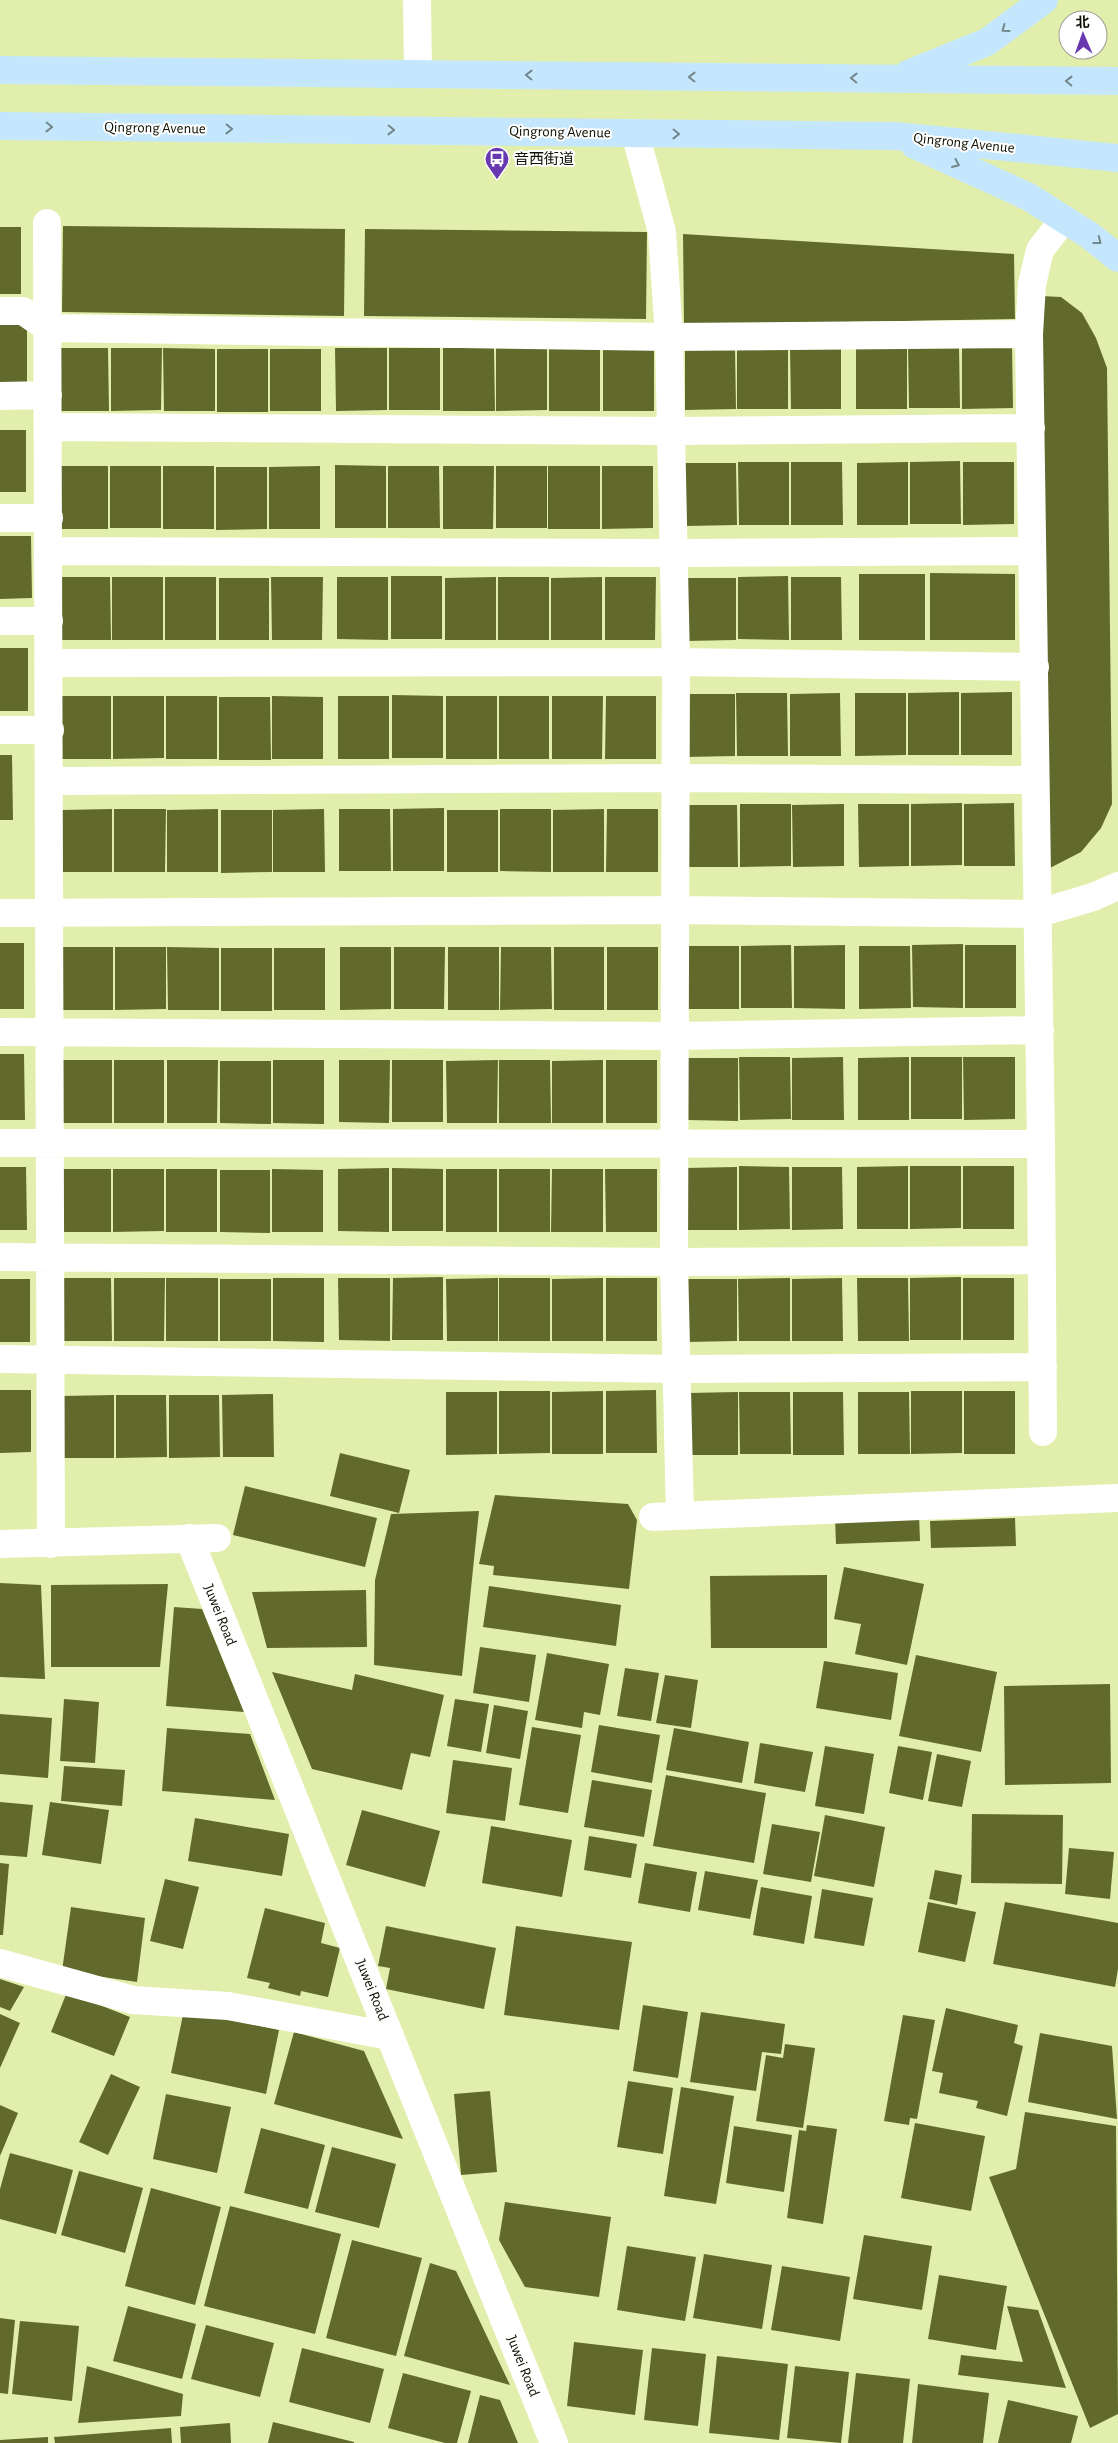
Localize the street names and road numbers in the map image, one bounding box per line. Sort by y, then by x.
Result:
street label: Qingrong Avenue [104,120,206,136]
street label: Qingrong Avenue [509,124,611,140]
street label: Qingrong Avenue [913,130,1015,156]
street label: Juwei Road [201,1582,239,1648]
street label: Juwei Road [353,1957,391,2023]
street label: Juwei Road [504,2333,542,2399]

